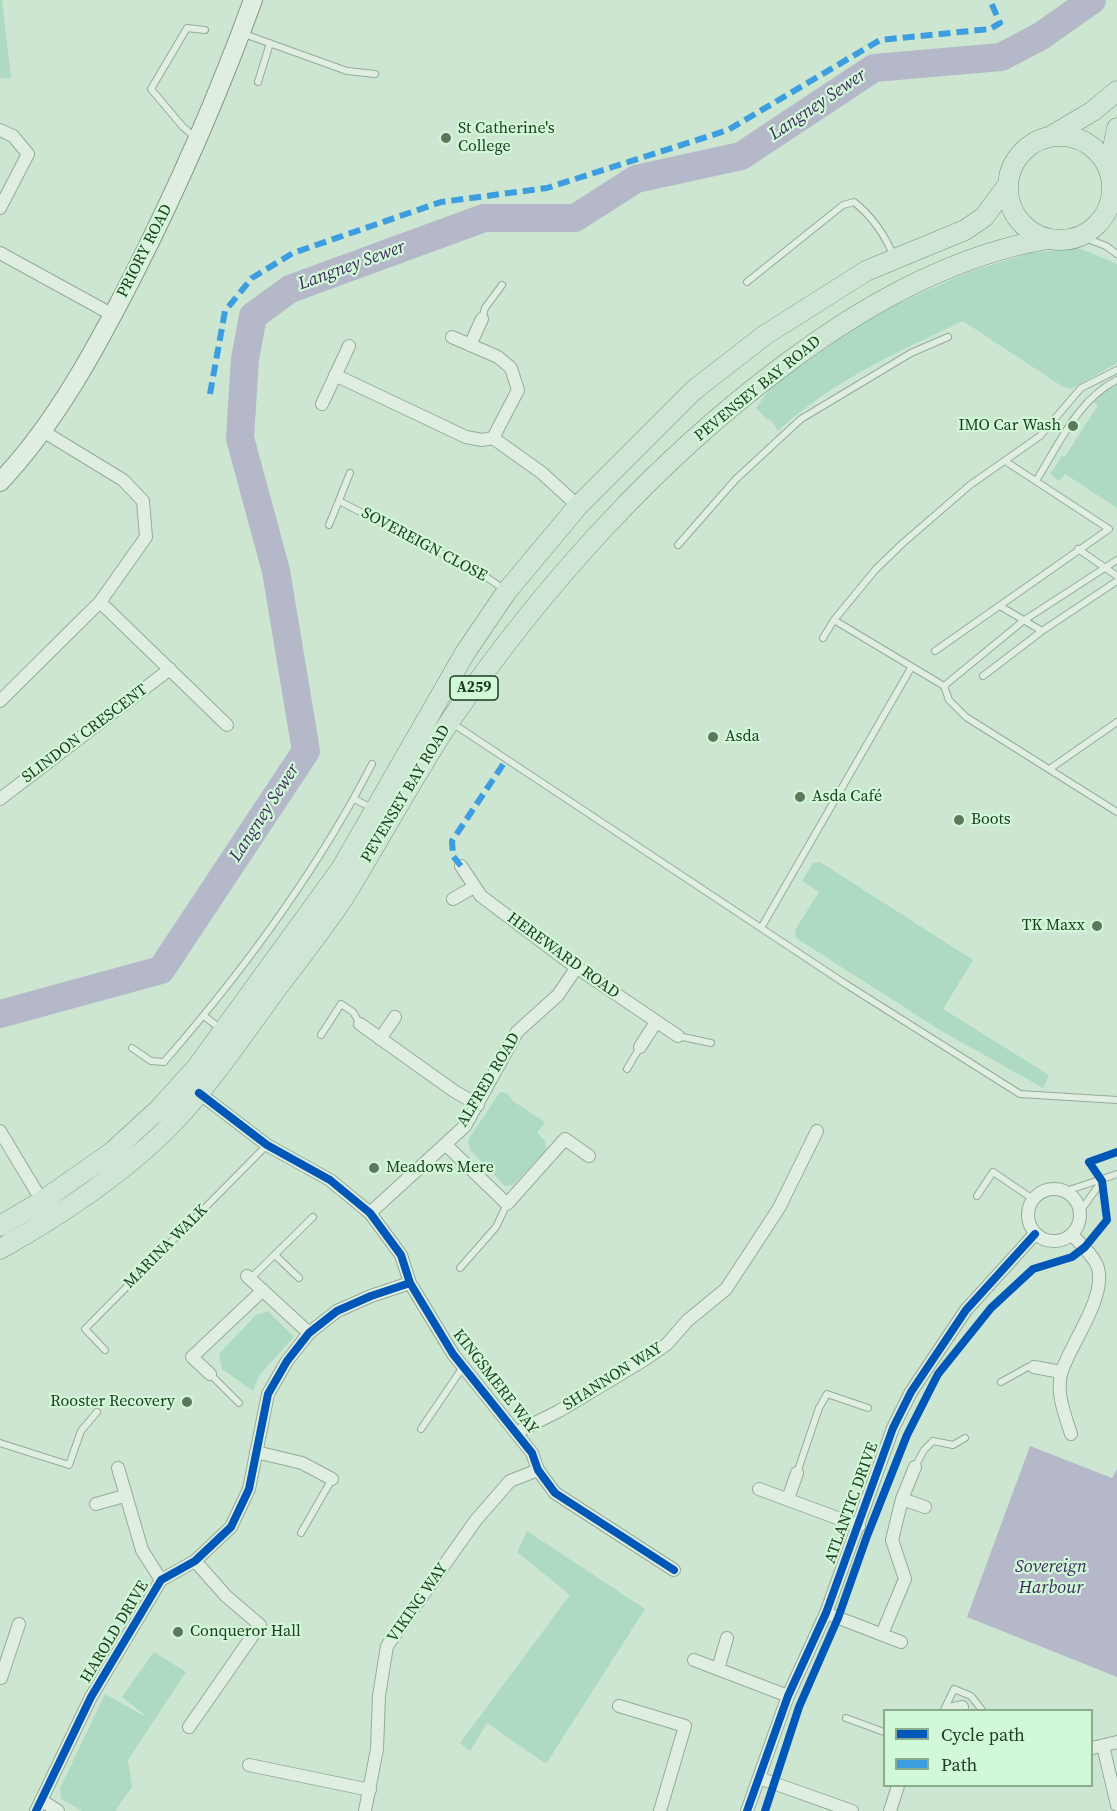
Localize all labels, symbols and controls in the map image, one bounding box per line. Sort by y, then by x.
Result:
water label: Langney Sewer [765,65,871,145]
place label: St Catherine's College [458,119,555,157]
marker: St Catherine's College [439,131,453,145]
street label: PRIORY ROAD [113,201,177,301]
water label: Langney Sewer [296,237,408,295]
street label: PEVENSEY BAY ROAD [691,332,825,446]
place label: IMO Car Wash [959,416,1061,436]
marker: IMO Car Wash [1066,419,1080,433]
street label: SOVEREIGN CLOSE [358,504,490,586]
road number: A259 [450,676,498,700]
street label: SLINDON CRESCENT [18,680,152,788]
street label: PEVENSEY BAY ROAD [357,722,455,866]
place label: Asda [725,727,760,747]
marker: Asda [706,730,720,744]
water label: Langney Sewer [225,760,305,866]
place label: Asda Café [812,787,882,807]
marker: Asda Café [793,790,807,804]
place label: Boots [971,810,1011,830]
marker: Boots [952,813,966,827]
street label: HEREWARD ROAD [503,909,623,1003]
place label: TK Maxx [1022,916,1085,936]
marker: TK Maxx [1090,919,1104,933]
street label: ALFRED ROAD [453,1029,525,1131]
place label: Meadows Mere [386,1158,494,1178]
marker: Meadows Mere [367,1161,381,1175]
street label: MARINA WALK [120,1201,212,1293]
street label: KINGSMERE WAY [448,1326,542,1438]
street label: SHANNON WAY [560,1339,666,1415]
place label: Rooster Recovery [50,1392,175,1412]
marker: Rooster Recovery [180,1395,194,1409]
street label: ATLANTIC DRIVE [821,1440,883,1566]
water label: Sovereign Harbour [1015,1556,1087,1598]
street label: VIKING WAY [384,1560,452,1646]
street label: HAROLD DRIVE [77,1577,153,1687]
place label: Conqueror Hall [190,1622,301,1642]
marker: Conqueror Hall [171,1625,185,1639]
legend [883,1709,1093,1787]
text: Cycle path [941,1722,1025,1747]
text: Path [941,1752,977,1777]

